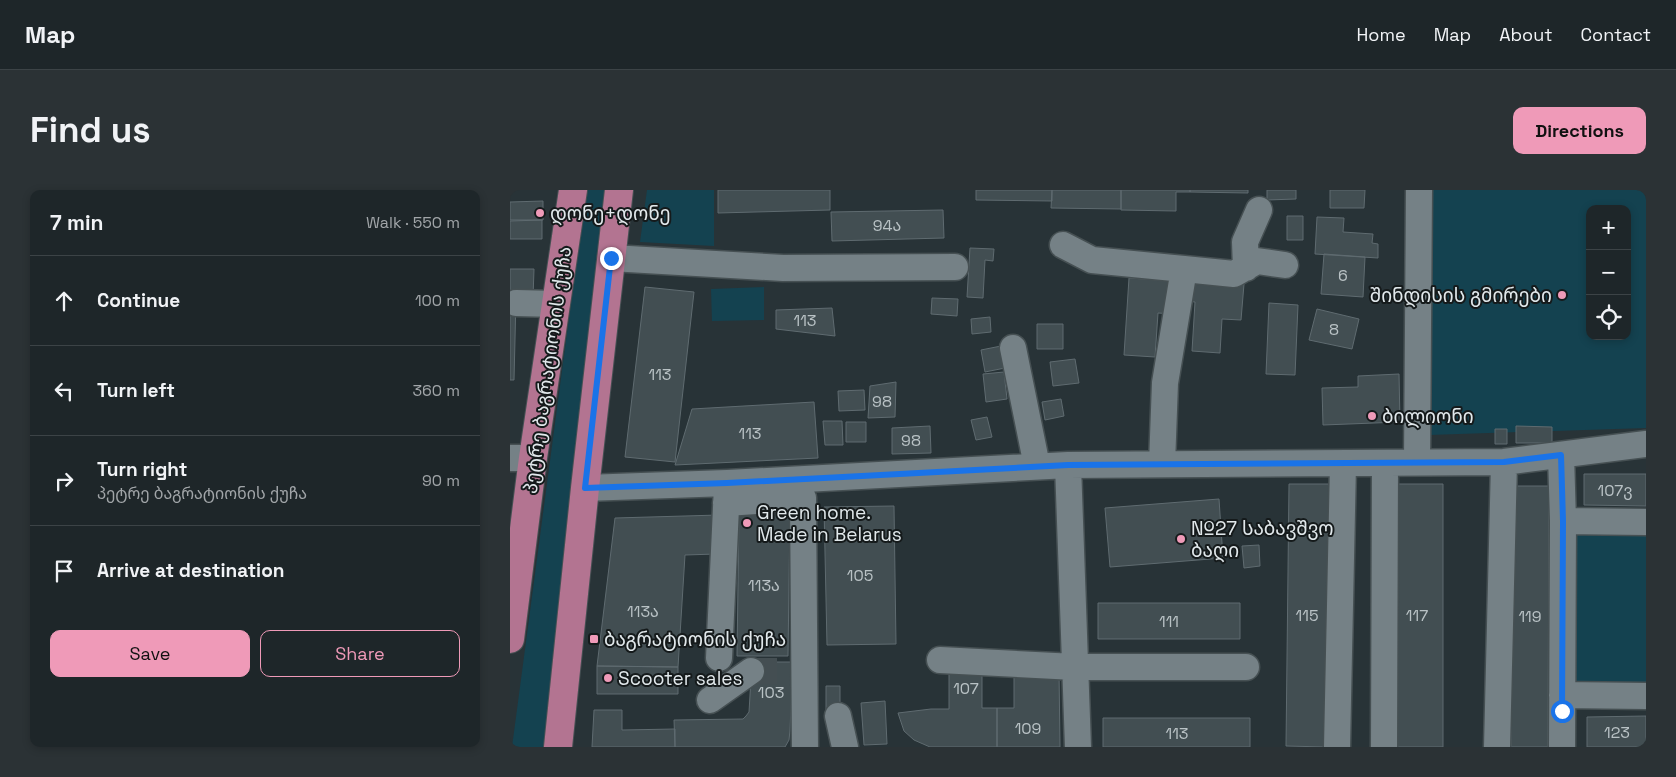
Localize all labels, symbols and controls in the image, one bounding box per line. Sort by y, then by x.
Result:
text: Map [25,19,75,50]
text: Home [1357,23,1406,46]
text: Map [1434,23,1471,46]
text: About [1499,23,1553,46]
text: Contact [1581,23,1651,46]
button: Directions [1513,107,1646,154]
text: Find us [30,108,151,152]
place label: დონე+დონე [550,201,671,226]
map controls [1586,205,1631,340]
button: + [1586,205,1631,250]
marker: დონე+დონე [534,207,546,219]
text: 7 min [50,209,103,236]
text: Walk · 550 m [366,212,460,233]
house number: 94ა [873,215,901,236]
street label: პეტრე ბაგრატიონის ქუჩა [518,245,577,495]
route end [600,247,623,270]
button: − [1586,250,1631,295]
house number: 6 [1338,265,1348,286]
place label: შინდისის გმირები [1370,283,1552,308]
icon: ahead [50,287,78,315]
text: Continue [97,288,180,313]
marker: შინდისის გმირები [1556,289,1568,301]
text: 100 m [415,290,460,311]
button: locate [1586,295,1631,340]
house number: 113 [793,310,817,331]
house number: 8 [1329,319,1339,340]
house number: 113 [648,364,672,385]
icon: left [50,377,78,405]
text: Turn left [97,378,175,403]
text: 360 m [412,380,460,401]
house number: 98 [872,391,892,412]
place label: ბილიონი [1382,404,1474,429]
marker: ბილიონი [1366,410,1378,422]
house number: 113 [738,423,762,444]
house number: 98 [901,430,921,451]
text: Turn right [97,457,187,482]
icon: right [50,467,78,495]
text: 90 m [422,470,460,491]
house number: 107ვ [1598,480,1632,501]
text: პეტრე ბაგრატიონის ქუჩა [97,483,307,504]
place label: Green home. Made in Belarus [757,500,902,547]
place label: №27 საბავშვო ბაღი [1191,516,1334,563]
marker: Green home. Made in Belarus [741,517,753,529]
marker: №27 საბავშვო ბაღი [1175,533,1187,545]
icon: arrive [50,557,78,585]
text: Arrive at destination [97,558,285,583]
house number: 105 [847,565,873,586]
house number: 113ა [748,575,780,596]
house number: 113ა [627,601,659,622]
house number: 115 [1296,605,1318,626]
house number: 117 [1406,605,1428,626]
house number: 119 [1518,606,1542,627]
house number: 111 [1159,611,1179,632]
place label: ბაგრატიონის ქუჩა [604,627,786,652]
button: Save [50,630,250,677]
button: Share [260,630,460,677]
marker: ბაგრატიონის ქუჩა [588,633,600,645]
place label: Scooter sales [618,666,743,691]
marker: Scooter sales [602,672,614,684]
house number: 107 [953,678,979,699]
house number: 103 [758,682,784,703]
route start [1551,700,1574,723]
house number: 109 [1015,718,1041,739]
house number: 123 [1604,722,1630,743]
house number: 113 [1165,723,1189,744]

